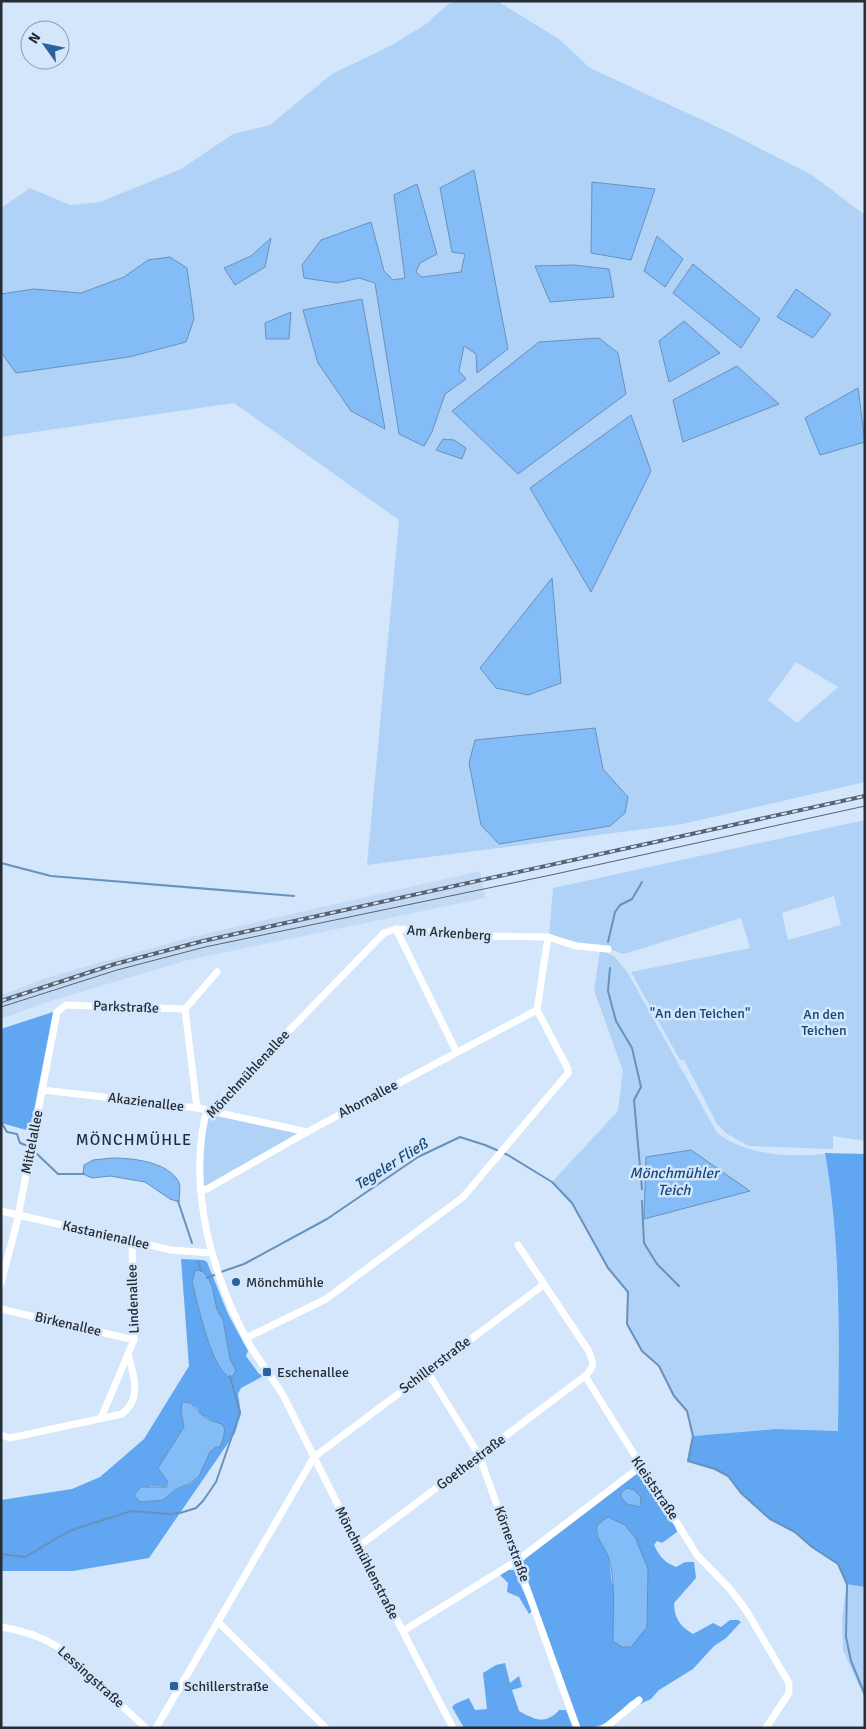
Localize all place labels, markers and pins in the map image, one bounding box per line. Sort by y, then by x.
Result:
place label: Mönchmühle [246,1274,324,1291]
marker: Mönchmühle [230,1276,242,1288]
place label: Eschenallee [277,1364,349,1381]
marker: Eschenallee [261,1366,273,1378]
place label: Schillerstraße [184,1678,269,1695]
marker: Schillerstraße [168,1680,180,1692]

